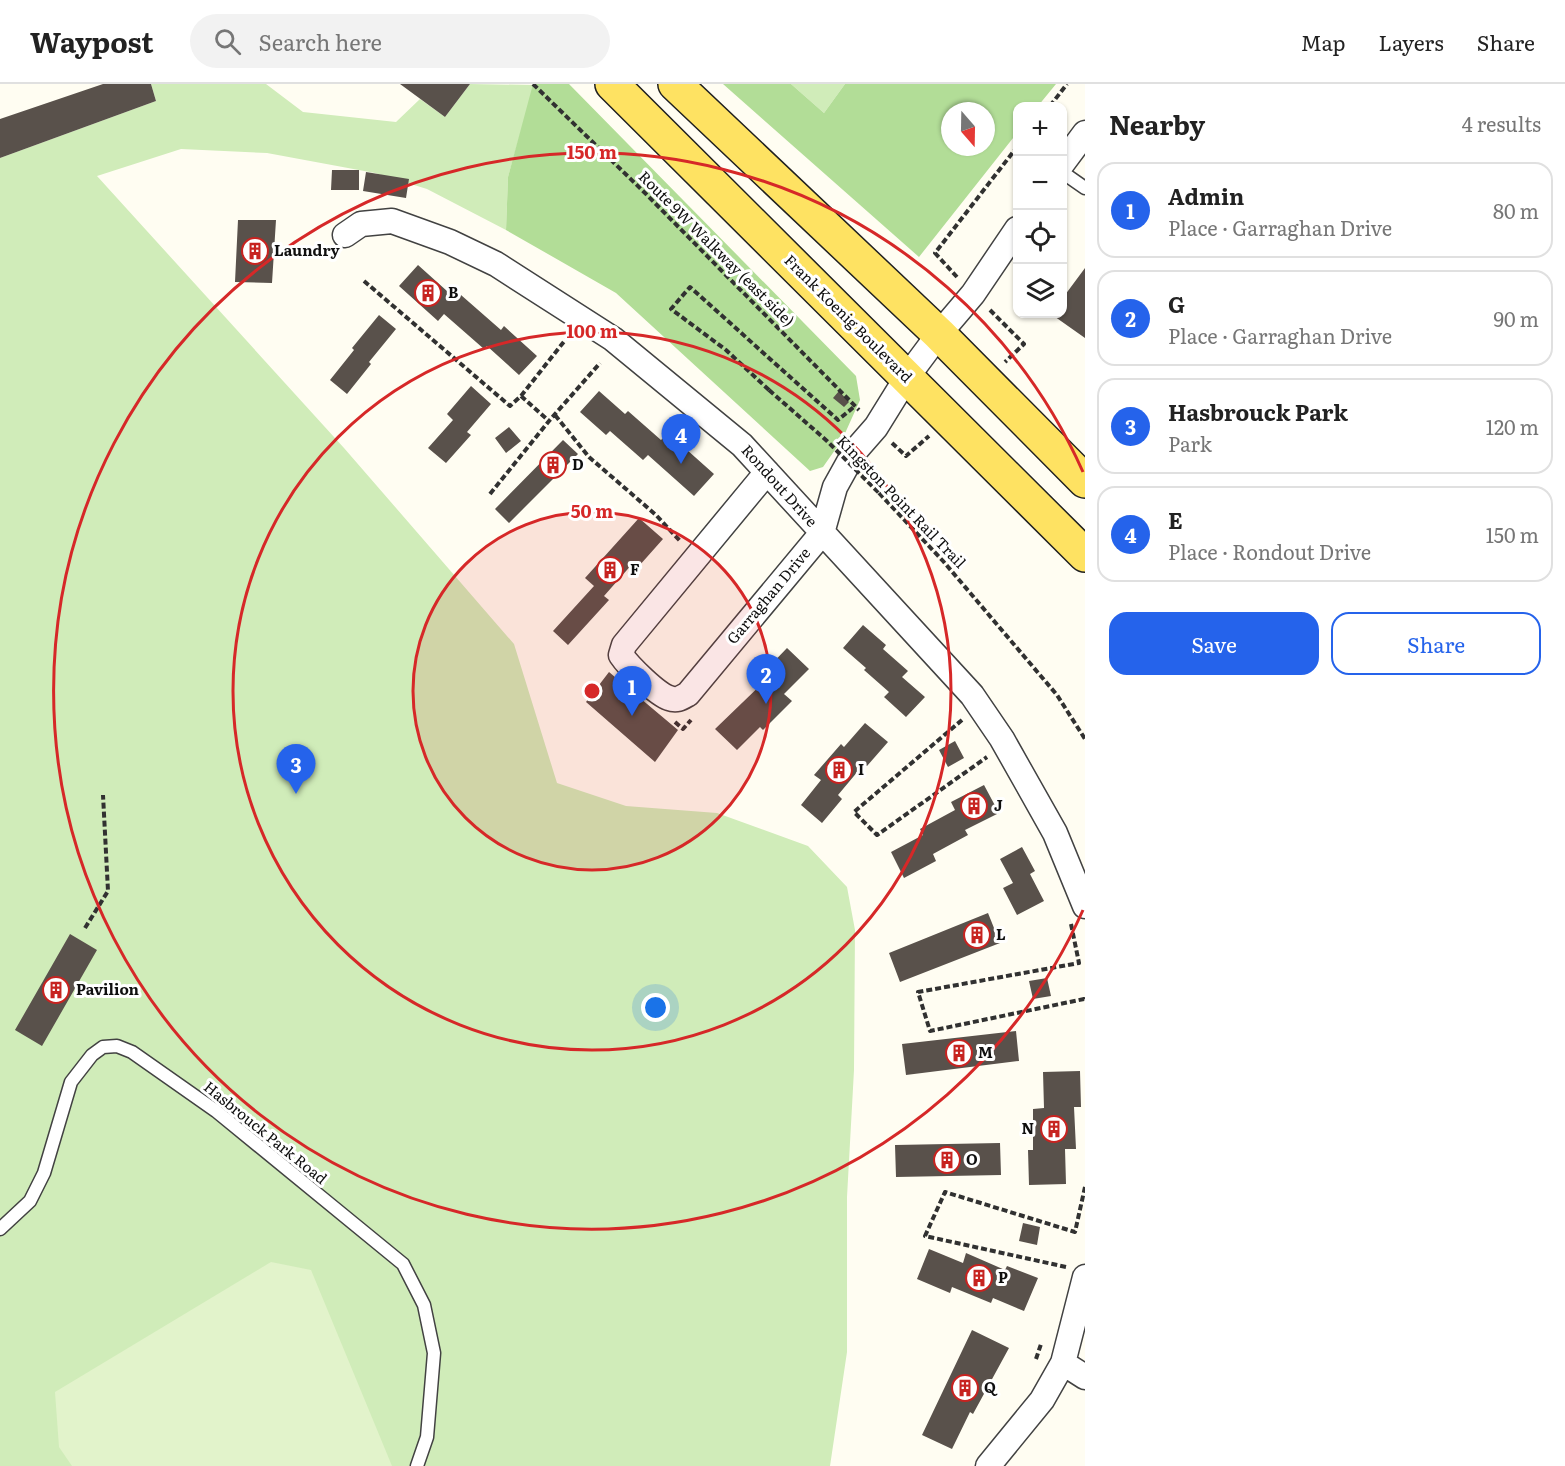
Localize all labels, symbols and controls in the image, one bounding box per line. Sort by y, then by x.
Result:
search box [190,14,610,68]
text: Waypost [30,20,154,62]
icon: search [211,25,244,58]
text: Search here [259,25,382,58]
text: Map [1301,26,1346,57]
text: Layers [1379,26,1444,57]
text: Share [1477,26,1535,57]
north arrow [941,102,995,156]
map controls [1013,102,1067,318]
button: + [1013,102,1067,156]
text: Nearby [1109,104,1205,143]
text: 4 results [1462,108,1541,138]
text: 150 m [567,138,617,165]
button: − [1013,156,1067,210]
street label: Route 9W Walkway (east side) [634,165,800,331]
text: Admin [1168,179,1244,212]
text: 1 [1126,195,1135,225]
text: 80 m [1493,195,1539,225]
button: locate [1013,210,1067,264]
text: Place · Garraghan Drive [1168,212,1392,242]
building icon: Laundry [240,236,270,266]
place label: Laundry [274,238,341,261]
street label: Frank Koenig Boulevard [780,249,918,387]
button: layers [1013,264,1067,318]
building icon: B [413,278,443,308]
place label: B [448,280,458,303]
text: G [1168,287,1185,320]
text: 2 [1125,303,1136,333]
text: 90 m [1494,303,1539,333]
text: 100 m [566,317,618,344]
text: Place · Garraghan Drive [1168,320,1392,350]
text: Hasbrouck Park [1168,395,1348,428]
text: 3 [1125,411,1136,441]
text: 120 m [1486,411,1539,441]
pin: 4 [662,414,700,464]
text: Park [1168,428,1212,458]
street label: Kingston Point Rail Trail [832,429,972,573]
street label: Rondout Drive [737,439,824,532]
building icon: D [538,450,568,480]
place label: D [572,452,584,475]
text: 50 m [571,497,613,524]
text: E [1168,503,1183,536]
text: 4 [1124,519,1137,549]
text: 150 m [1486,519,1539,549]
text: Place · Rondout Drive [1168,536,1371,566]
street label: Garraghan Drive [721,542,815,648]
building icon: F [595,555,625,585]
place label: F [630,557,640,580]
button: Save [1109,612,1319,675]
button: Share [1331,612,1541,675]
pin: 2 [746,654,786,704]
pin: 1 [612,666,652,716]
centre of rings [582,681,602,701]
pin: 3 [276,744,316,794]
building icon: I [824,755,854,785]
place label: I [858,757,864,780]
building icon: J [959,791,989,821]
place label: J [994,793,1003,816]
building icon: L [962,920,992,950]
place label: L [996,922,1006,945]
building icon: Pavilion [41,975,71,1005]
place label: Pavilion [76,977,140,1000]
your location [641,993,670,1022]
building icon: M [944,1038,974,1068]
place label: M [978,1040,993,1063]
street label: Hasbrouck Park Road [199,1075,333,1189]
building icon: N [1039,1114,1069,1144]
place label: N [1021,1116,1034,1139]
building icon: O [932,1145,962,1175]
place label: O [966,1147,978,1170]
building icon: P [964,1263,994,1293]
place label: P [998,1265,1008,1288]
building icon: Q [950,1373,980,1403]
place label: Q [984,1375,998,1398]

